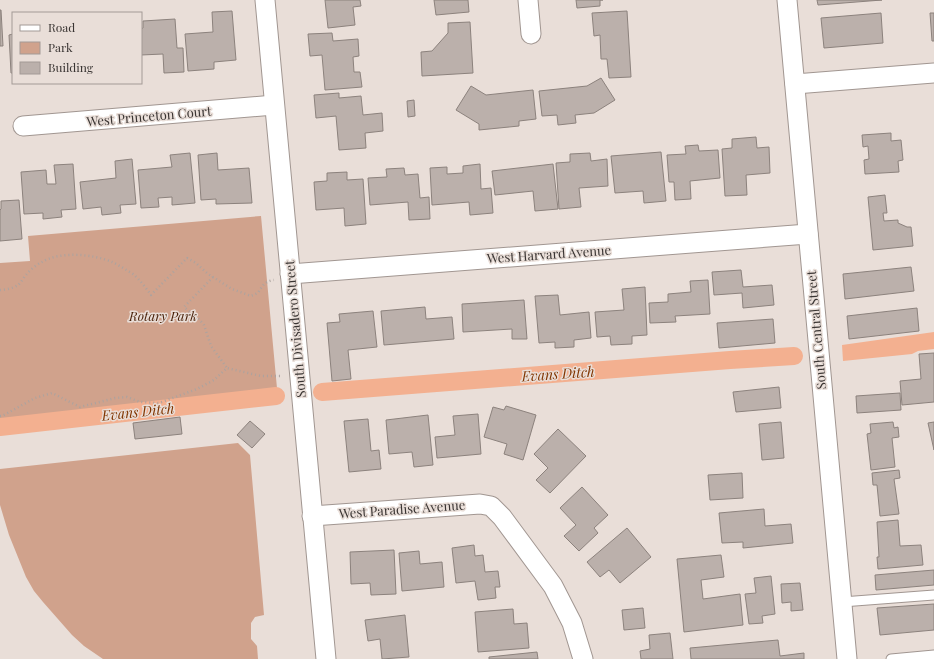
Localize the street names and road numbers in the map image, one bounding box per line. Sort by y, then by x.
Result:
street label: West Princeton Court [85,102,213,130]
street label: West Harvard Avenue [485,241,612,266]
street label: South Divisadero Street [280,259,309,398]
street label: South Central Street [802,270,829,390]
street label: West Paradise Avenue [337,496,466,521]

